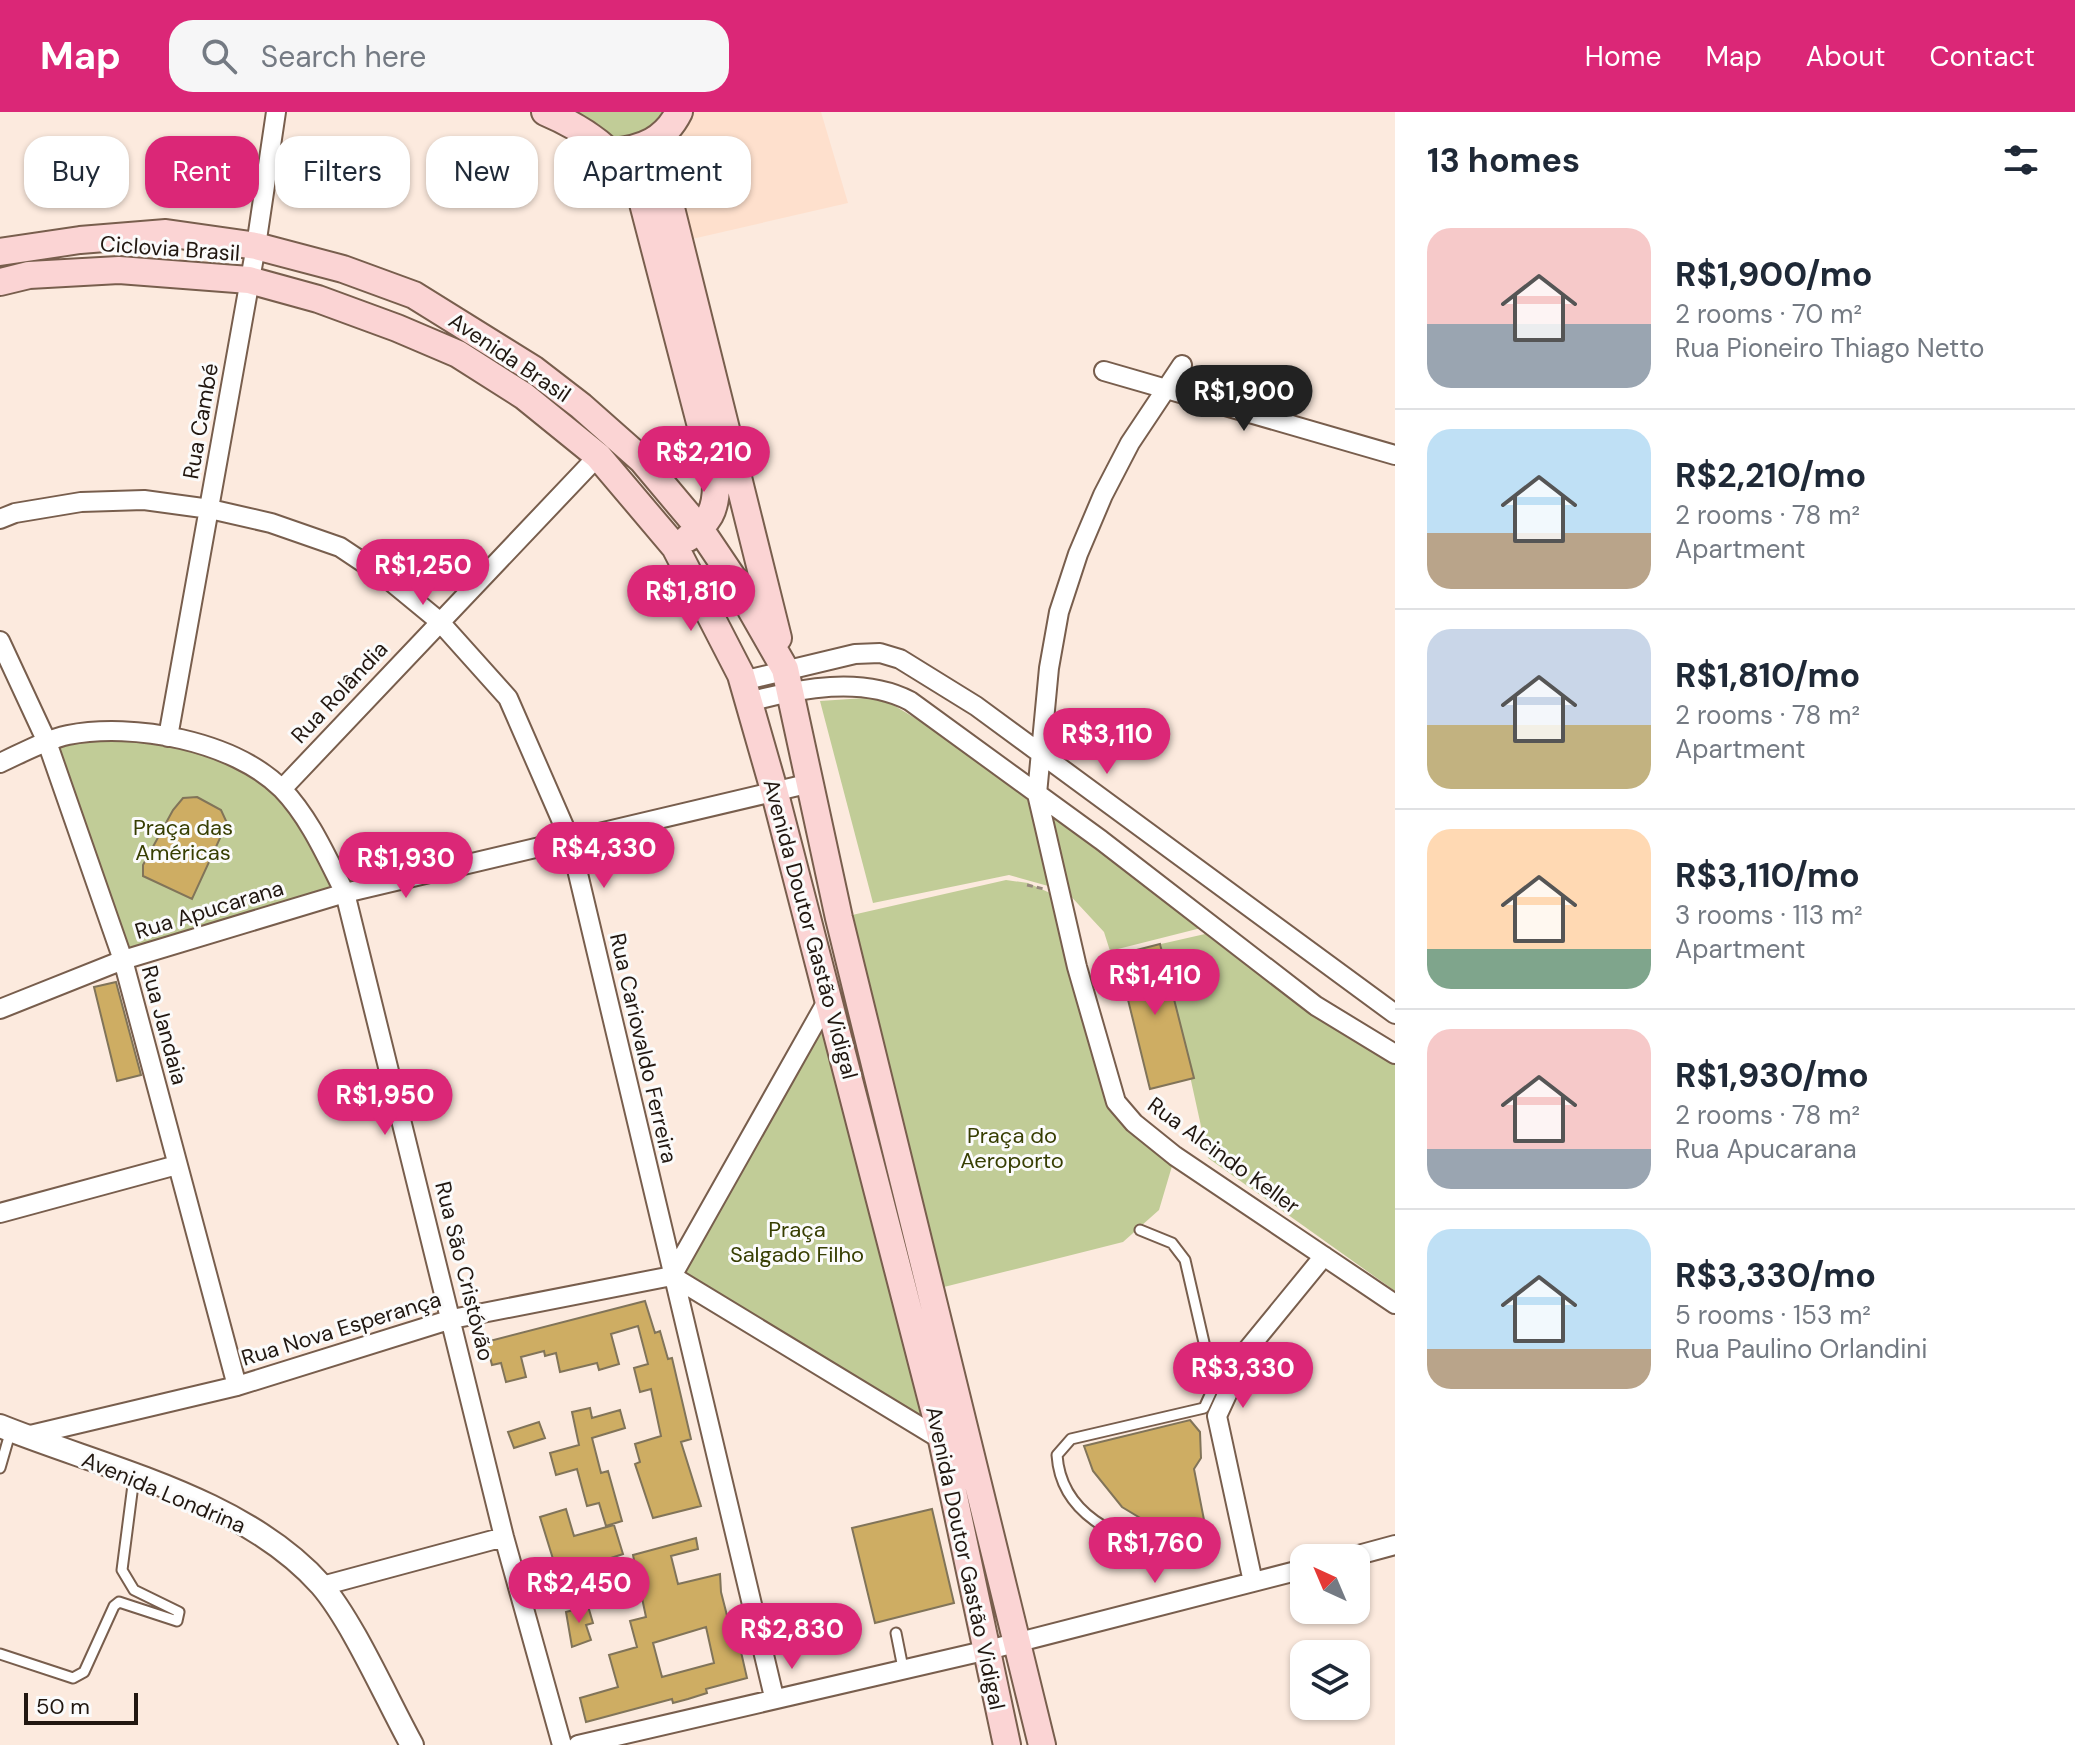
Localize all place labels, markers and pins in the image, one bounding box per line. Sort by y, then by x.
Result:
pin: R$1,900 [1170,365,1318,433]
pin: R$2,210 [630,426,778,494]
pin: R$1,250 [349,539,497,607]
pin: R$1,810 [617,565,765,633]
pin: R$3,110 [1033,708,1181,776]
pin: R$4,330 [530,822,678,890]
pin: R$1,930 [332,832,480,900]
pin: R$1,410 [1081,949,1229,1017]
pin: R$1,950 [311,1069,459,1137]
pin: R$3,330 [1169,1342,1317,1410]
pin: R$1,760 [1081,1517,1229,1585]
pin: R$2,450 [505,1557,653,1625]
pin: R$2,830 [718,1603,866,1671]

